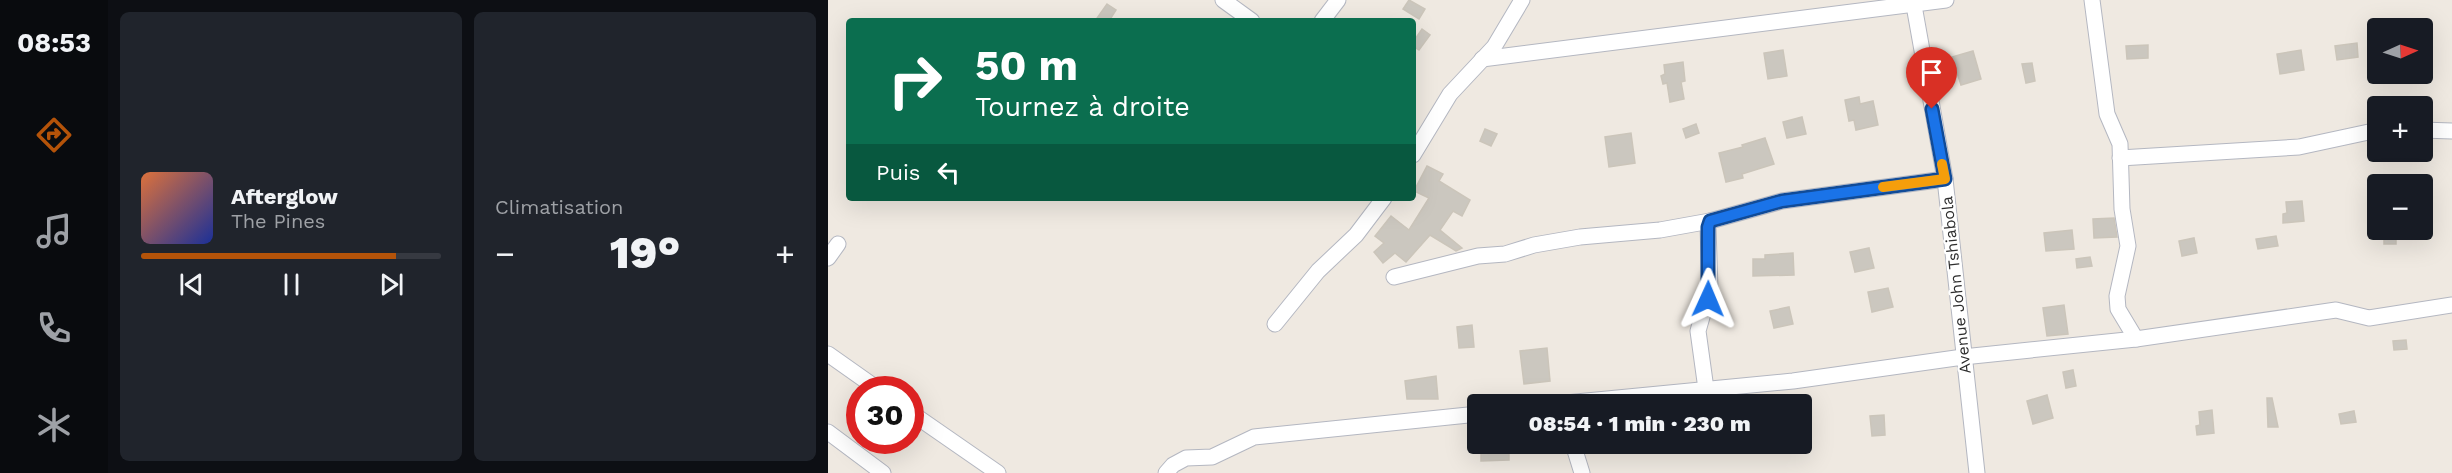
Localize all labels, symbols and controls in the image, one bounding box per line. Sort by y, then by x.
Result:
north arrow [2367,18,2433,84]
map controls [2367,18,2433,240]
text: 08:53 [17,27,91,59]
text: 50 m [975,41,1078,90]
icon: right [876,42,954,120]
pin [1906,47,1957,109]
icon: arrive [1915,56,1948,89]
text: Tournez à droite [975,91,1190,123]
button: + [2367,96,2433,162]
icon: directions [33,114,75,156]
icon: left [932,156,965,189]
text: Puis [876,160,920,185]
button: − [2367,174,2433,240]
text: Afterglow [231,184,338,209]
text: Climatisation [495,195,623,219]
street label: Avenue John Tshiabola [1937,195,1975,375]
text: The Pines [231,209,325,233]
icon: music [33,210,75,252]
text: 19° [610,226,680,279]
text: − [495,234,515,273]
text: + [775,234,795,273]
position arrow [1676,267,1740,331]
icon: previous [175,268,208,301]
icon: pause [275,268,308,301]
icon: next [375,268,408,301]
icon: phone [33,307,75,349]
speed limit sign: 30 [846,376,924,454]
icon: climate [33,404,75,446]
text: 08:54 · 1 min · 230 m [1528,411,1751,436]

